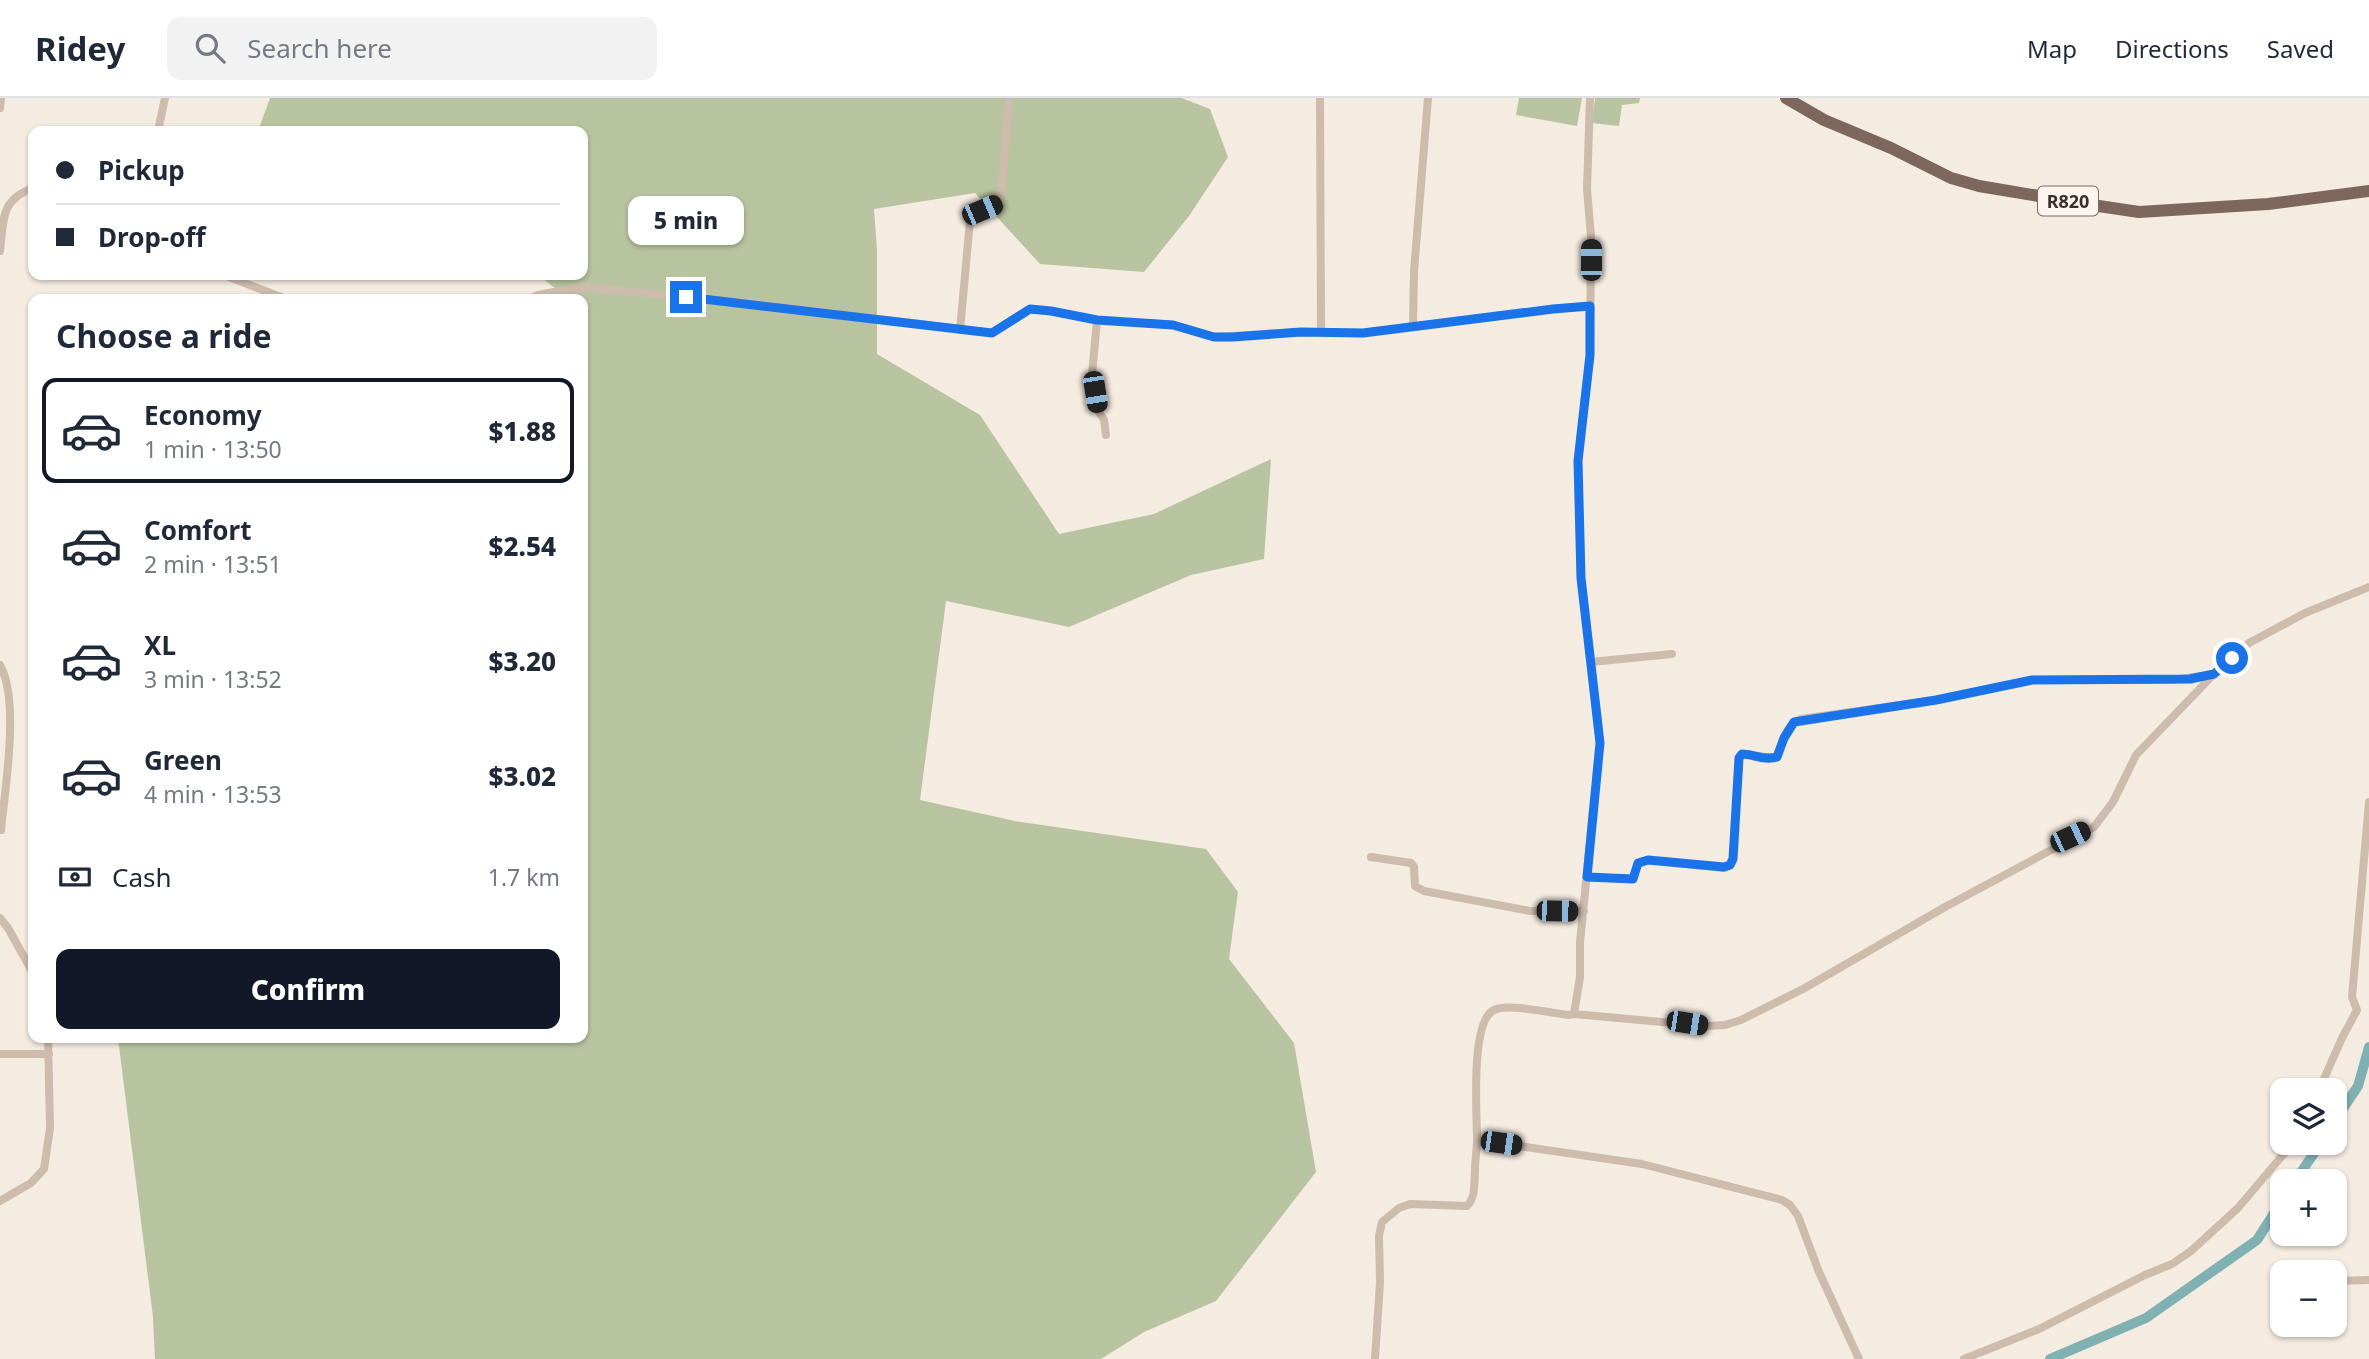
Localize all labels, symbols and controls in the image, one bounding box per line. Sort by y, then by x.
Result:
search box [167,17,657,80]
text: Ridey [35,26,125,71]
icon: search [191,29,229,67]
text: Search here [247,30,392,66]
text: Map [2027,32,2077,65]
text: Directions [2115,32,2229,65]
text: Saved [2267,32,2334,65]
text: Pickup [98,152,185,188]
road number: R820 [2038,186,2098,216]
car [959,192,1006,228]
callout: 5 min [628,195,744,244]
text: 5 min [654,204,718,236]
text: Drop-off [98,219,205,255]
car [1581,239,1602,281]
route end [670,281,702,313]
text: Choose a ride [56,314,272,357]
car [1082,370,1109,414]
text: Economy [144,397,262,433]
icon: car [60,399,123,462]
text: $1.88 [489,413,556,449]
text: 1 min · 13:50 [144,433,282,465]
text: Comfort [144,512,252,548]
icon: car [60,514,123,577]
text: $2.54 [489,528,556,564]
text: 2 min · 13:51 [144,548,282,580]
text: XL [144,627,176,663]
icon: car [60,629,123,692]
route start [2216,642,2248,674]
text: $3.20 [489,643,556,679]
text: 3 min · 13:52 [144,663,282,695]
text: Green [144,742,222,778]
icon: car [60,744,123,807]
text: $3.02 [489,758,556,794]
text: 4 min · 13:53 [144,778,282,810]
car [2047,819,2094,855]
icon: cash [56,858,94,896]
text: Cash [112,859,172,895]
text: 1.7 km [488,861,560,893]
car [1536,900,1579,922]
button: Confirm [56,949,560,1029]
car [1665,1009,1710,1037]
map controls [2270,1078,2347,1337]
button: layers [2270,1078,2347,1155]
car [1479,1130,1524,1156]
button: + [2270,1169,2347,1246]
button: − [2270,1260,2347,1337]

